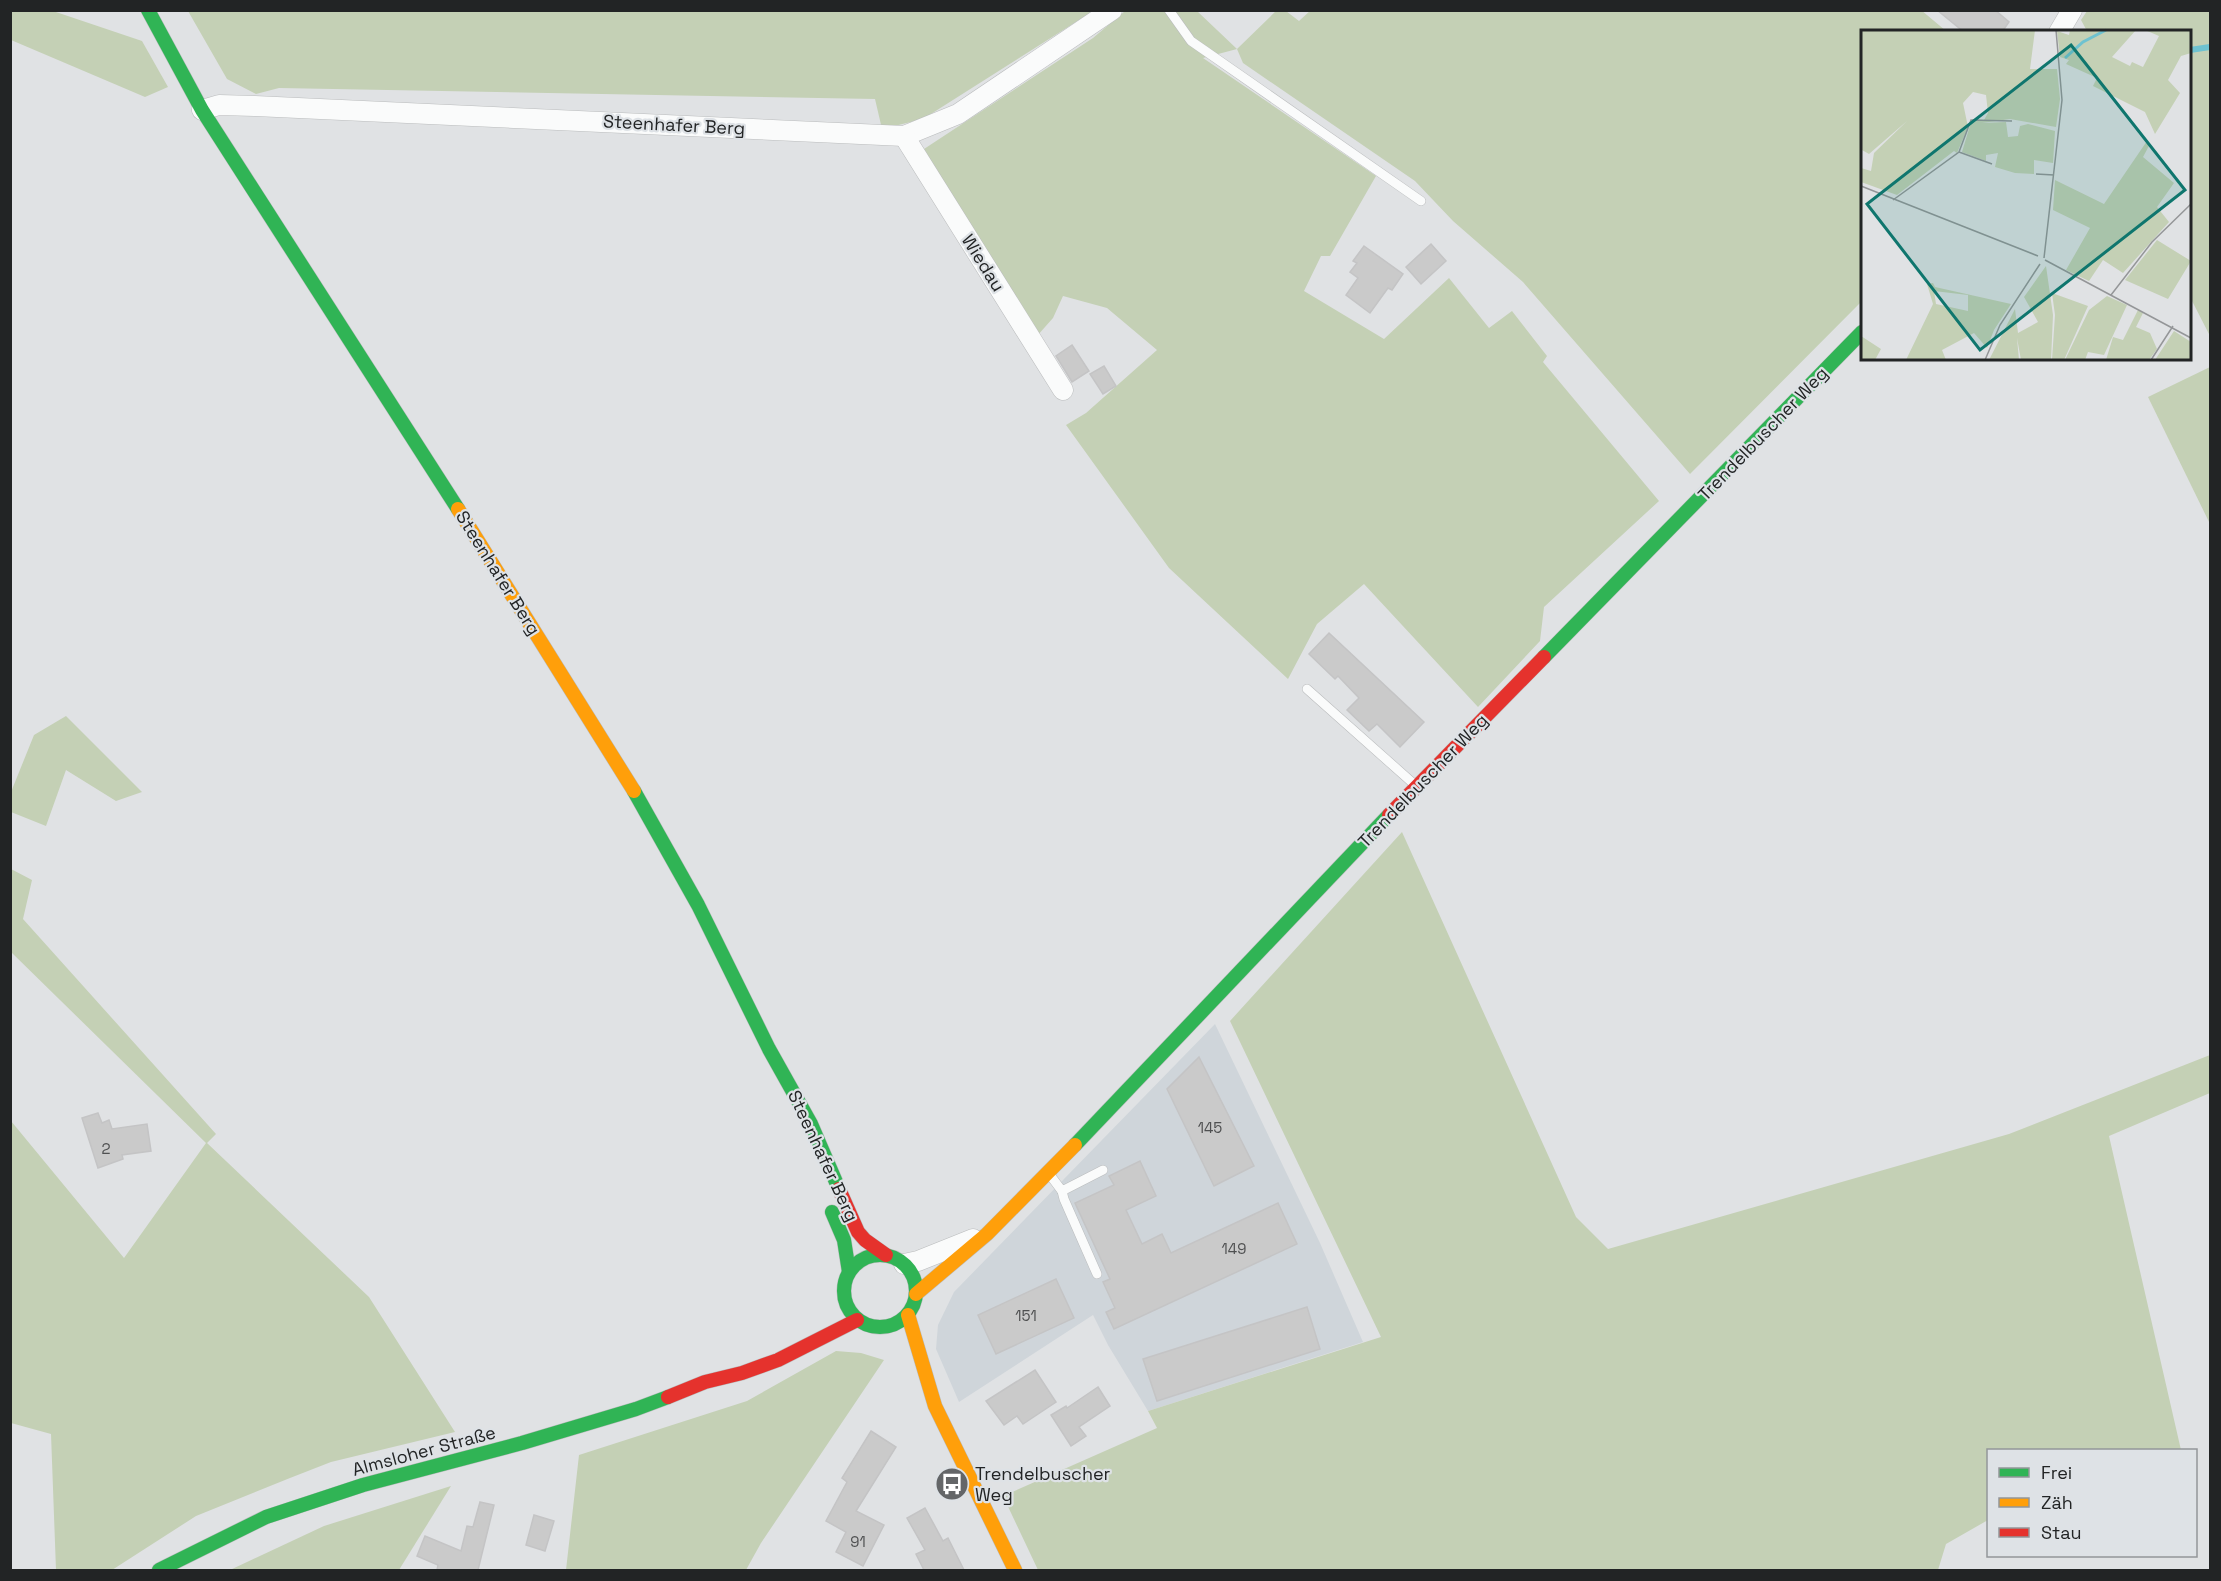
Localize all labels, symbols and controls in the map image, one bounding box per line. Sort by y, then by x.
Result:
inset map [1861,30,2191,360]
street label: Steenhafer Berg [602,109,746,140]
street label: Wiedau [957,230,1010,296]
street label: Trendelbuscher Weg [1693,362,1833,506]
street label: Steenhafer Berg [451,506,546,639]
street label: Trendelbuscher Weg [1353,709,1493,853]
street label: Steenhafer Berg [783,1086,864,1225]
house number: 145 [1198,1118,1222,1137]
house number: 2 [101,1139,111,1158]
house number: 149 [1222,1239,1246,1258]
house number: 151 [1015,1306,1037,1325]
street label: Almsloher Straße [350,1420,498,1481]
legend [1987,1449,2197,1557]
text: Frei [2041,1461,2072,1484]
place label: Trendelbuscher Weg [975,1462,1111,1506]
bus stop icon: Trendelbuscher Weg [934,1466,970,1502]
text: Zäh [2041,1491,2073,1514]
text: Stau [2041,1521,2081,1544]
house number: 91 [850,1532,866,1551]

